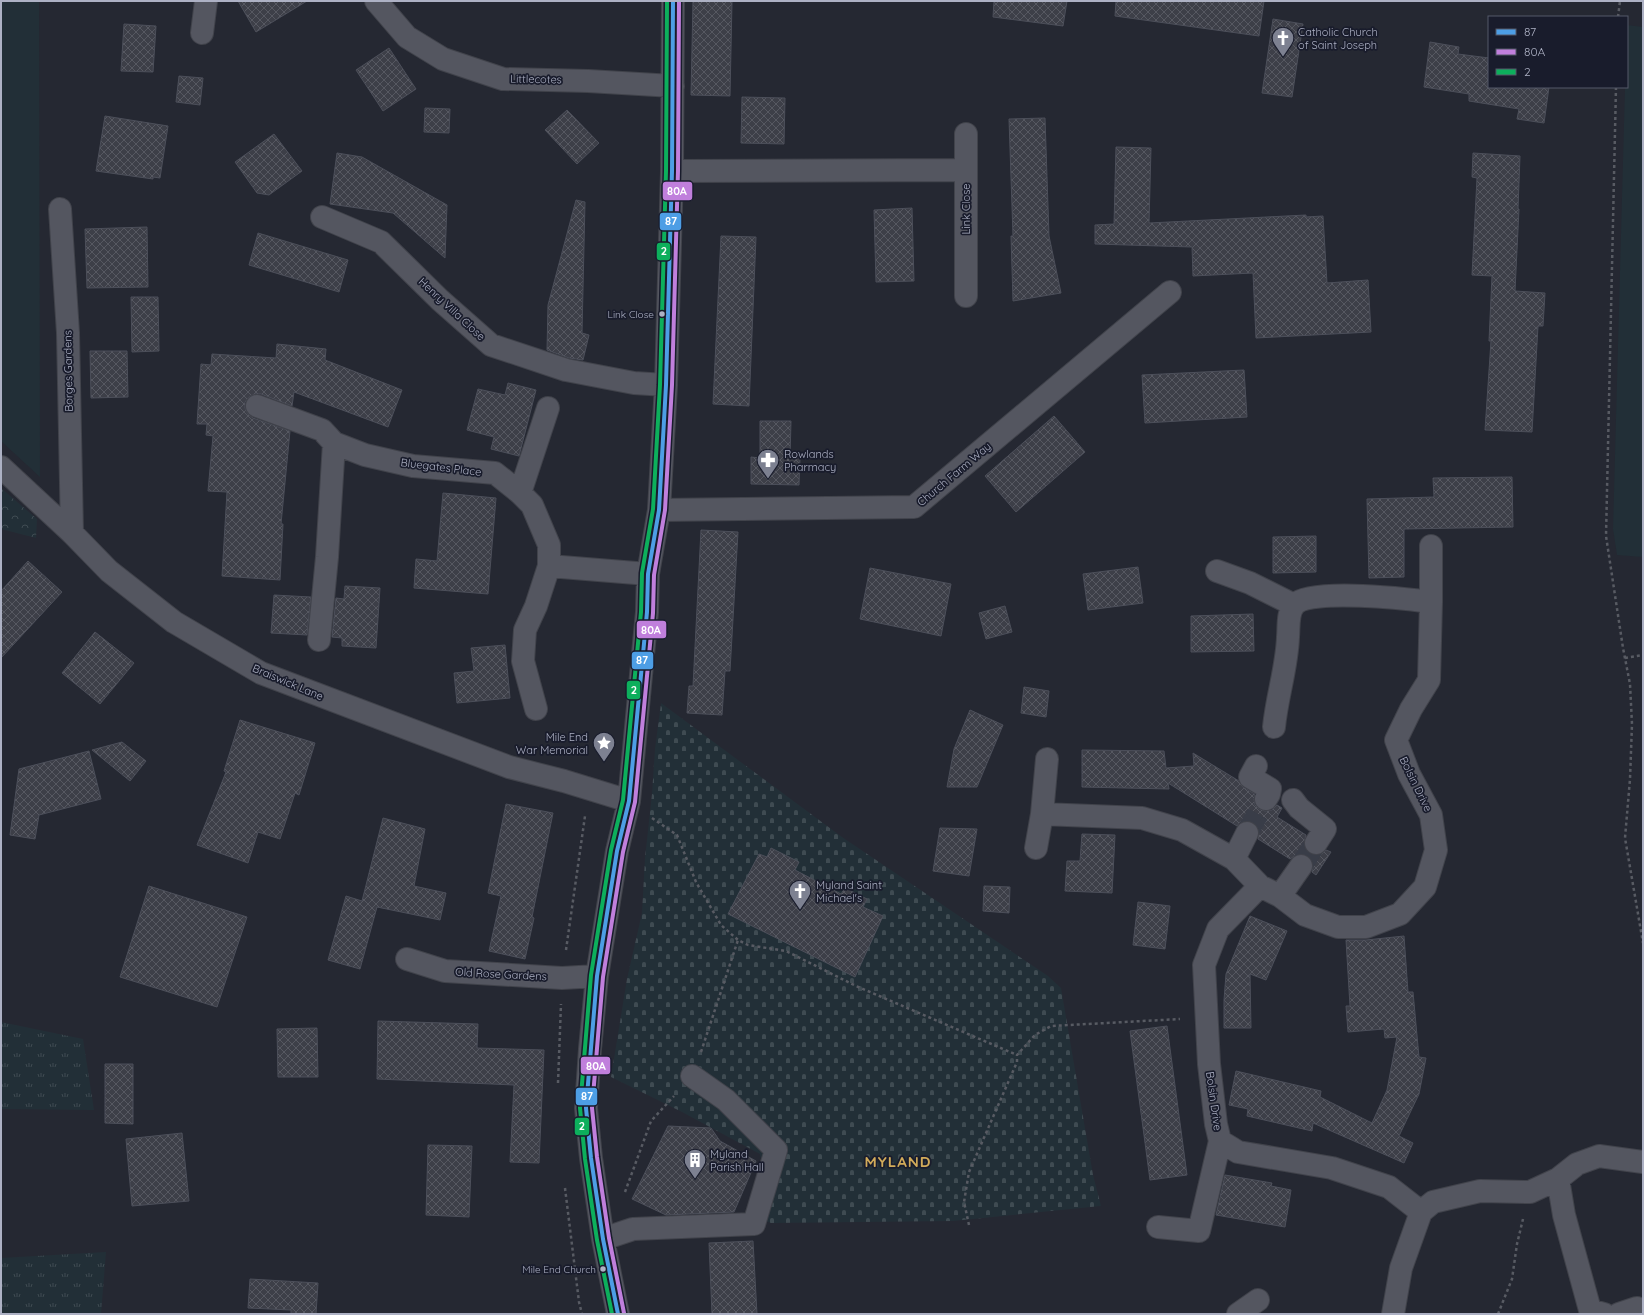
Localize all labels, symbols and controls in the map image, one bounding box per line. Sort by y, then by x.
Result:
legend [1488,16,1628,88]
text: 87 [1524,24,1536,39]
church icon: Catholic Church of Saint Joseph [1270,25,1296,58]
place label: Catholic Church of Saint Joseph [1298,25,1378,52]
text: 80A [1524,44,1546,59]
text: 2 [1524,64,1531,79]
street label: Littlecotes [510,72,562,86]
line badge: 80A [662,181,693,201]
street label: Link Close [959,183,973,235]
text: 80A [667,184,687,198]
line badge: 87 [659,212,682,231]
text: 87 [665,214,677,228]
line badge: 2 [656,242,671,261]
text: 2 [661,244,667,258]
street label: Henry Villa Close [416,275,488,343]
place label: Link Close [608,308,654,321]
marker: Link Close [657,309,667,319]
street label: Borges Gardens [60,330,76,412]
street label: Church Farm Way [914,439,994,509]
pharmacy icon: Rowlands Pharmacy [755,447,781,480]
place label: Rowlands Pharmacy [784,447,836,474]
street label: Bluegates Place [400,455,482,479]
line badge: 80A [636,620,667,639]
text: 80A [641,623,661,637]
line badge: 87 [631,651,654,670]
text: 87 [636,653,648,667]
street label: Braiswick Lane [250,661,326,703]
line badge: 2 [626,680,641,700]
text: 2 [631,683,637,697]
place label: Mile End War Memorial [516,730,588,757]
place icon: Mile End War Memorial [591,730,617,763]
street label: Bolsin Drive [1397,754,1435,814]
church icon: Myland Saint Michael's [787,878,813,911]
place label: Myland Saint Michael's [816,878,882,905]
street label: Old Rose Gardens [455,965,547,983]
line badge: 80A [580,1056,611,1075]
text: 80A [586,1059,606,1073]
street label: Bolsin Drive [1203,1070,1225,1132]
line badge: 87 [575,1087,598,1106]
text: 87 [581,1089,593,1103]
line badge: 2 [574,1117,590,1136]
text: 2 [579,1119,585,1133]
building icon: Myland Parish Hall [682,1147,708,1180]
place label: Myland Parish Hall [710,1147,764,1174]
district label: MYLAND [865,1152,932,1171]
place label: Mile End Church [522,1263,596,1276]
marker: Mile End Church [598,1264,608,1274]

